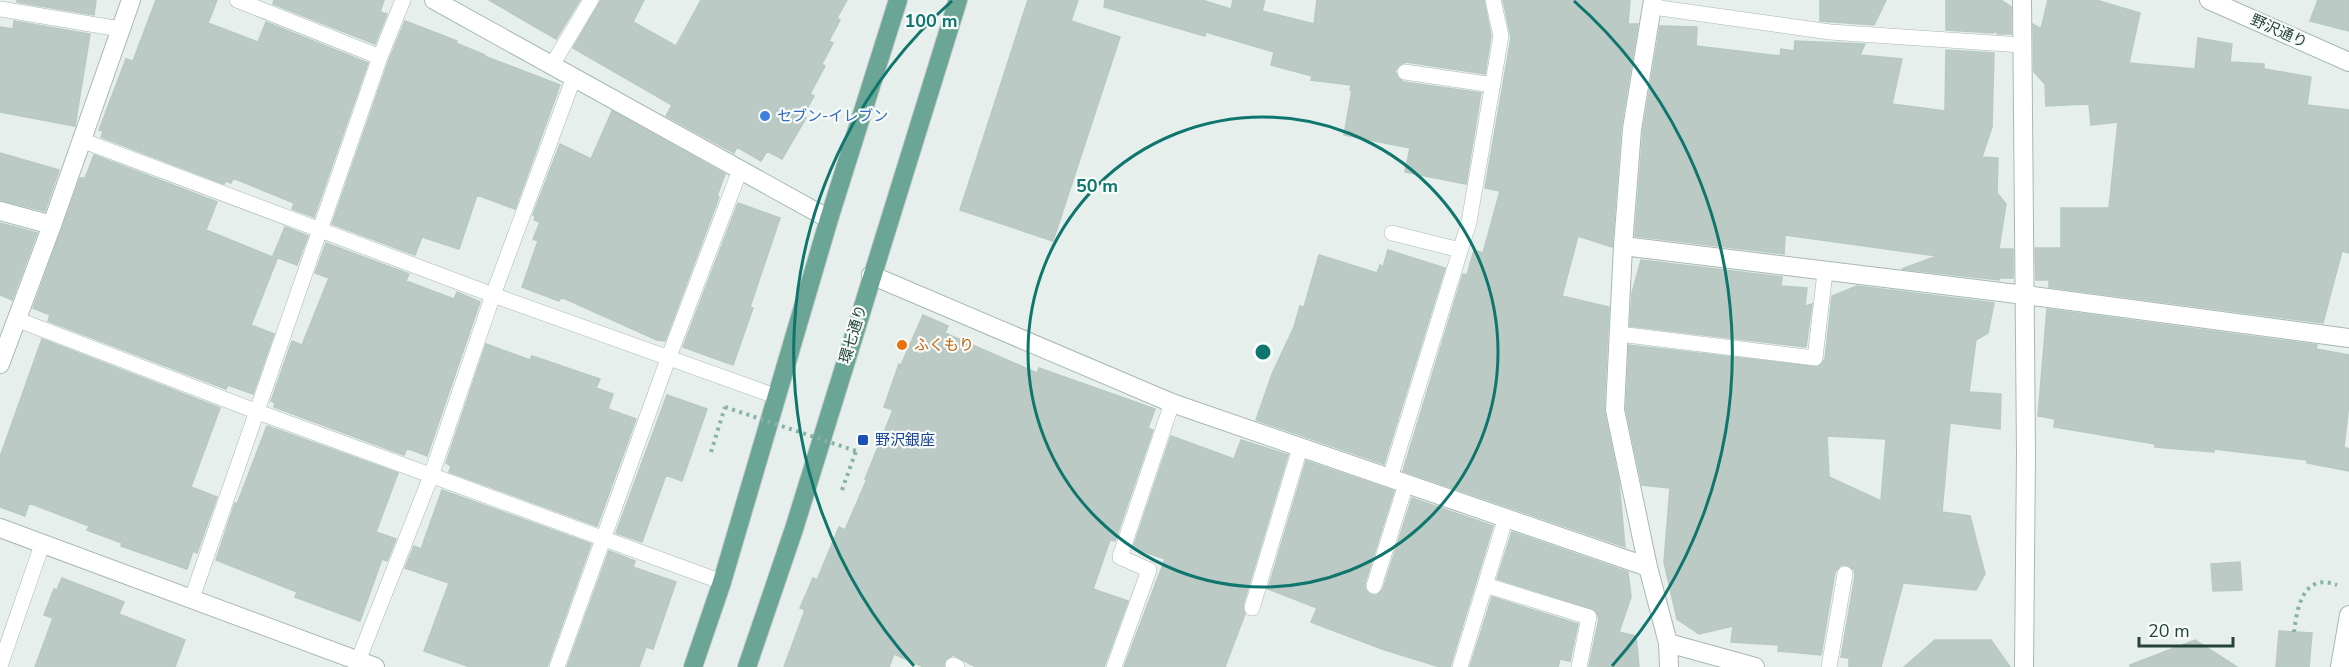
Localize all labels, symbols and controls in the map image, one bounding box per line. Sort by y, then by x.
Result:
text: 100 m [904,9,958,33]
street label: 野沢通り [2248,10,2310,52]
place label: セブン-イレブン [777,106,888,126]
marker: セブン-イレブン [758,109,772,123]
text: 50 m [1076,174,1118,198]
street label: 環七通り [835,302,871,366]
place label: ふくもり [914,335,974,355]
marker: ふくもり [895,338,909,352]
centre of rings [1253,342,1273,362]
place label: 野沢銀座 [875,430,935,450]
marker: 野沢銀座 [856,433,870,447]
scale bar [2139,610,2234,648]
text: 20 m [2148,619,2190,643]

